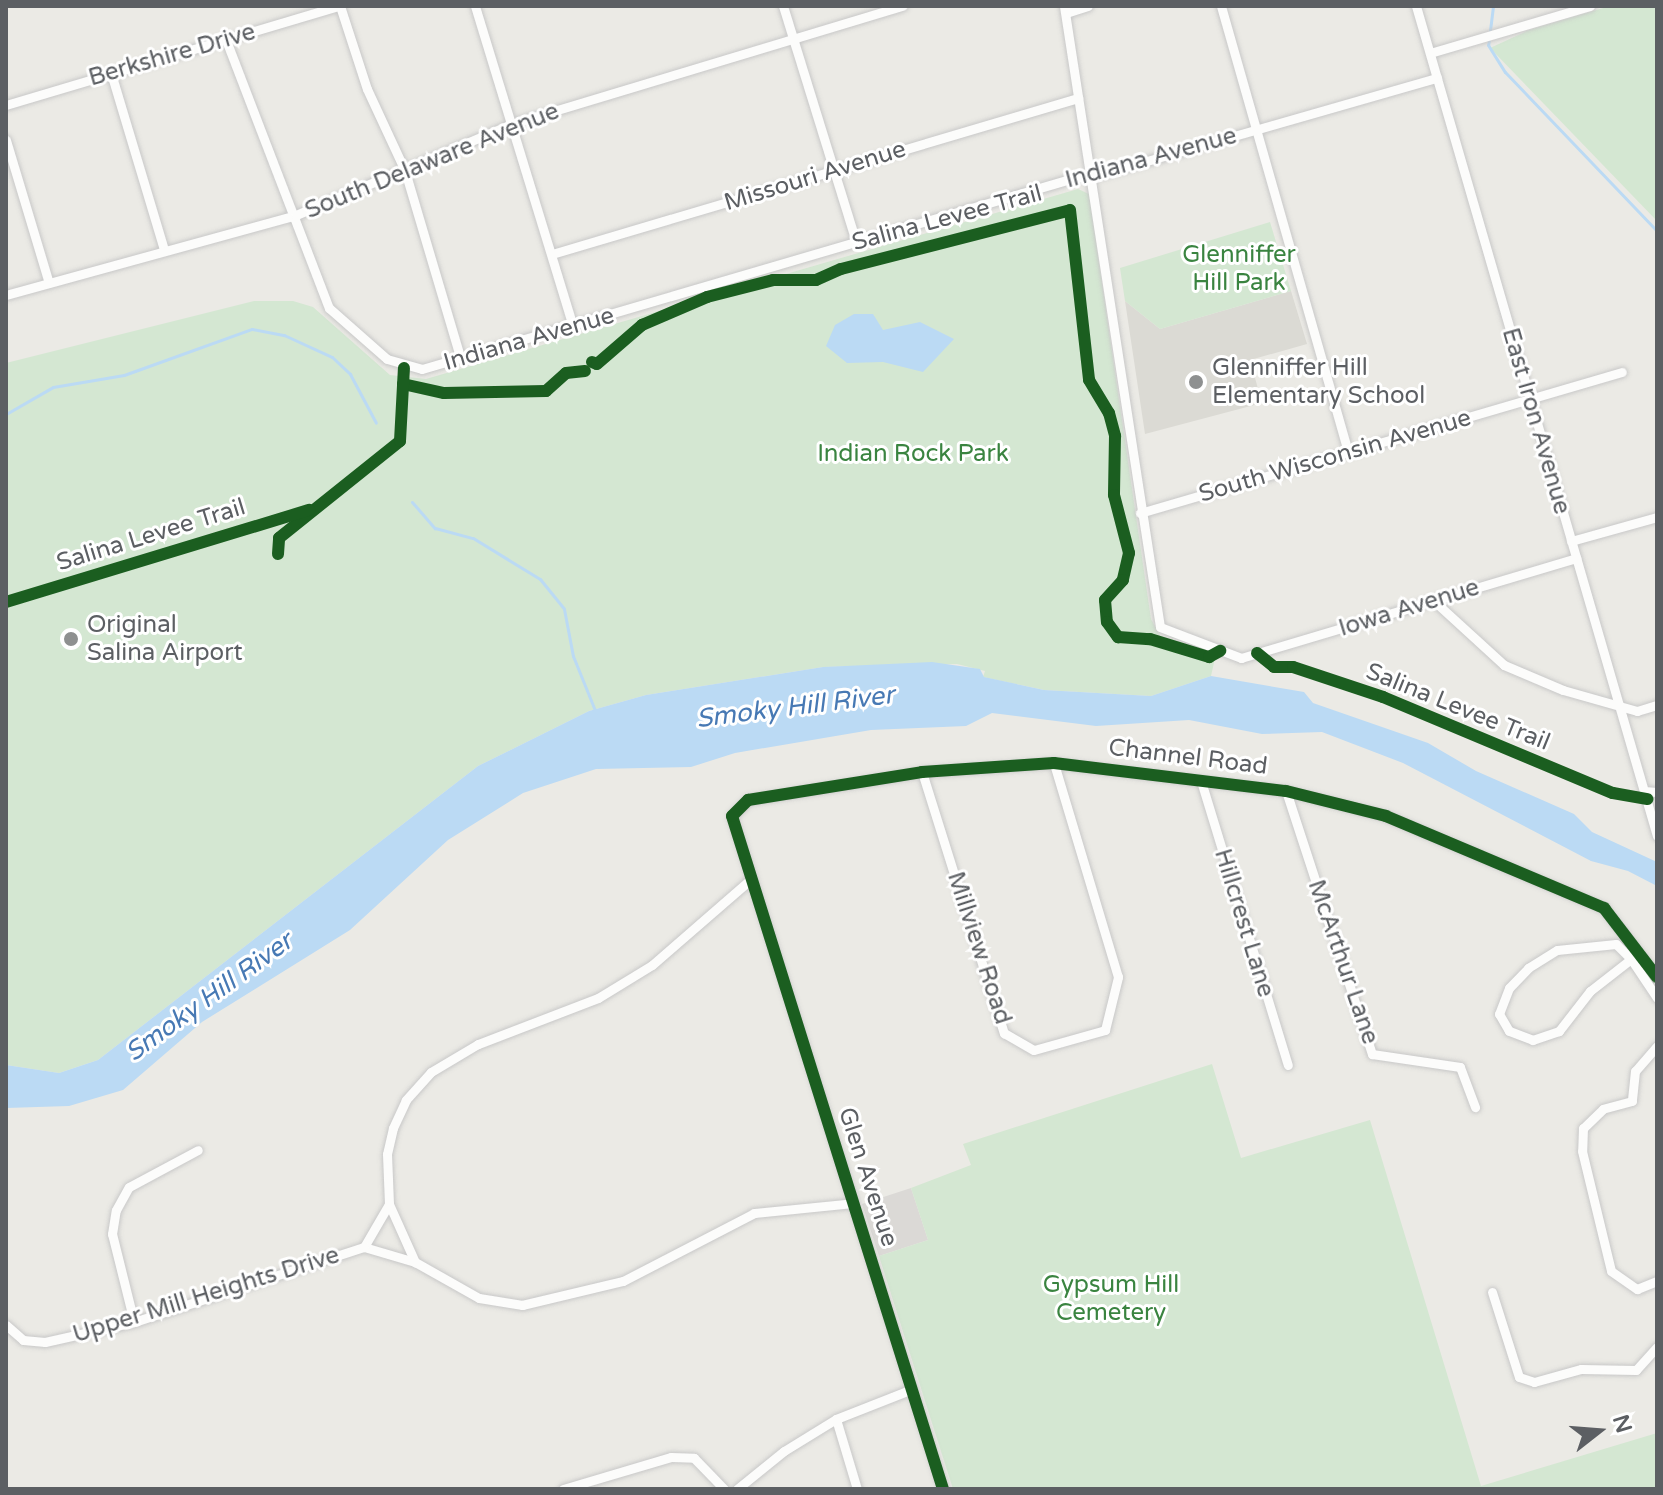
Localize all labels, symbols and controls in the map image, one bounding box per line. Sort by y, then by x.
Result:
street label: Berkshire Drive [85,17,259,93]
street label: South Delaware Avenue [301,97,563,225]
street label: Indiana Avenue [1062,121,1240,195]
street label: Missouri Avenue [721,135,909,217]
street label: Salina Levee Trail [849,179,1045,257]
park label: Glenniffer Hill Park [1182,241,1296,297]
street label: Indiana Avenue [440,301,618,377]
street label: East Iron Avenue [1496,325,1576,517]
place label: Glenniffer Hill Elementary School [1212,354,1425,410]
marker: Glenniffer Hill Elementary School [1187,373,1205,391]
street label: South Wisconsin Avenue [1196,403,1474,509]
park label: Indian Rock Park [817,440,1009,468]
street label: Salina Levee Trail [53,493,249,577]
street label: Iowa Avenue [1335,573,1483,643]
place label: Original Salina Airport [87,611,243,667]
marker: Original Salina Airport [62,630,80,648]
street label: Salina Levee Trail [1362,657,1554,757]
water label: Smoky Hill River [694,679,896,735]
street label: Channel Road [1107,733,1269,781]
street label: Hillcrest Lane [1208,845,1280,1001]
street label: Millview Road [941,868,1017,1028]
street label: McArthur Lane [1301,876,1385,1048]
water label: Smoky Hill River [119,926,299,1068]
street label: Glen Avenue [832,1104,904,1250]
street label: Upper Mill Heights Drive [69,1241,343,1349]
park label: Gypsum Hill Cemetery [1043,1271,1179,1327]
north arrow [1559,1391,1639,1471]
text: N [1607,1412,1637,1436]

